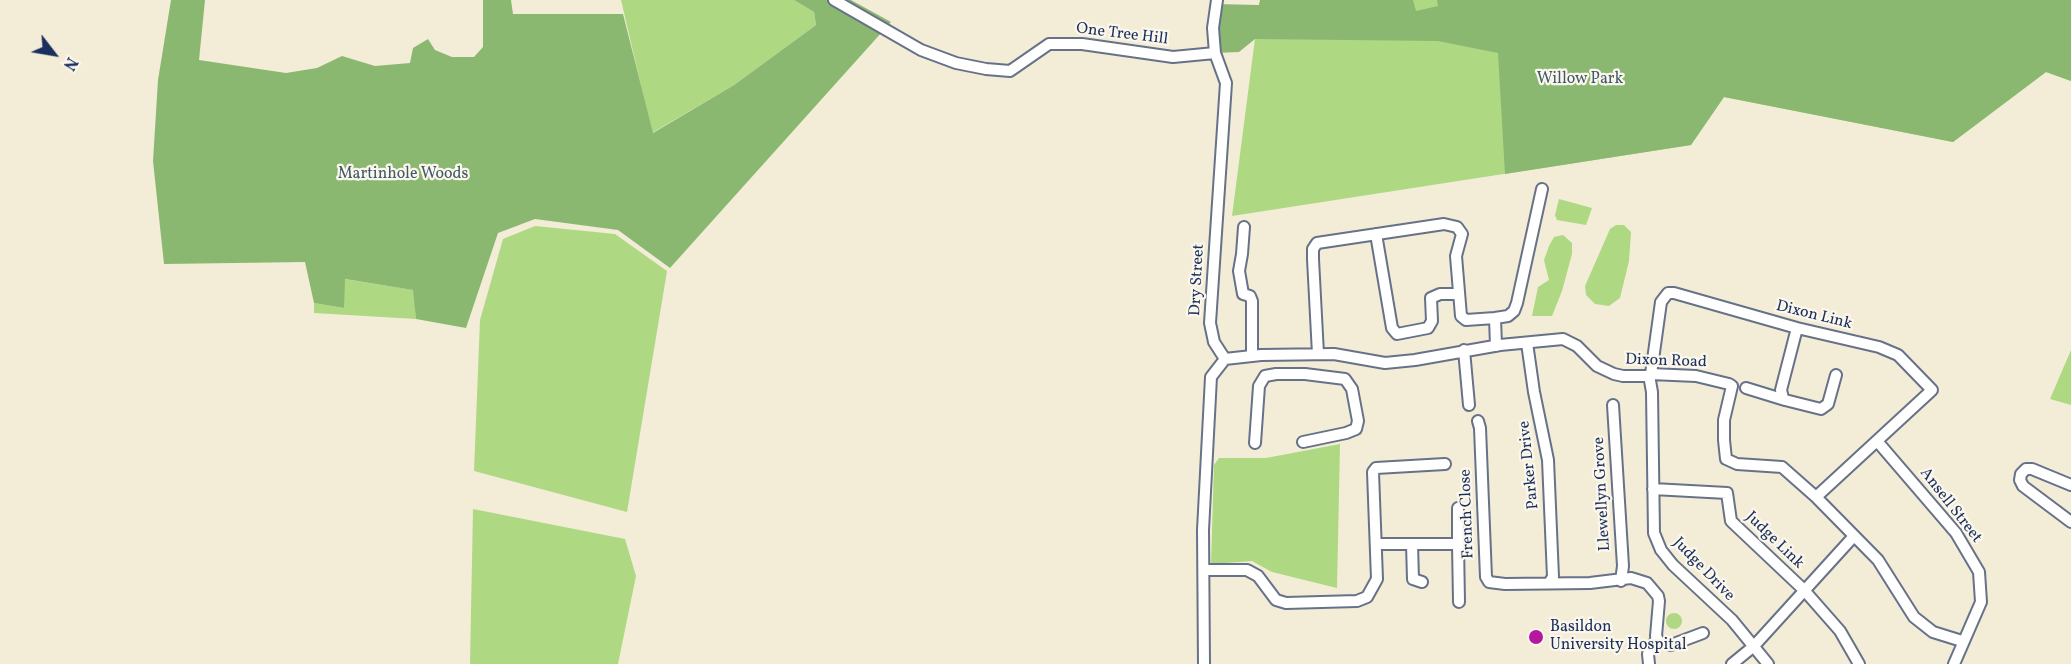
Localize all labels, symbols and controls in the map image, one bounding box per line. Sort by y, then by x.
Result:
street label: One Tree Hill [1075,20,1169,50]
north arrow [24,24,84,84]
text: N [57,53,82,74]
park label: Willow Park [1537,70,1623,90]
park label: Martinhole Woods [338,165,468,185]
street label: Dry Street [1187,243,1209,317]
street label: Dixon Link [1774,297,1854,335]
street label: Dixon Road [1625,351,1707,373]
street label: Parker Drive [1516,420,1544,510]
street label: Llewellyn Grove [1590,436,1616,552]
street label: Ansell Street [1915,465,1985,547]
street label: French Close [1457,469,1479,559]
street label: Judge Link [1741,508,1807,574]
street label: Judge Drive [1668,534,1738,606]
place label: Basildon University Hospital [1550,618,1687,656]
marker: Basildon University Hospital [1527,628,1545,646]

